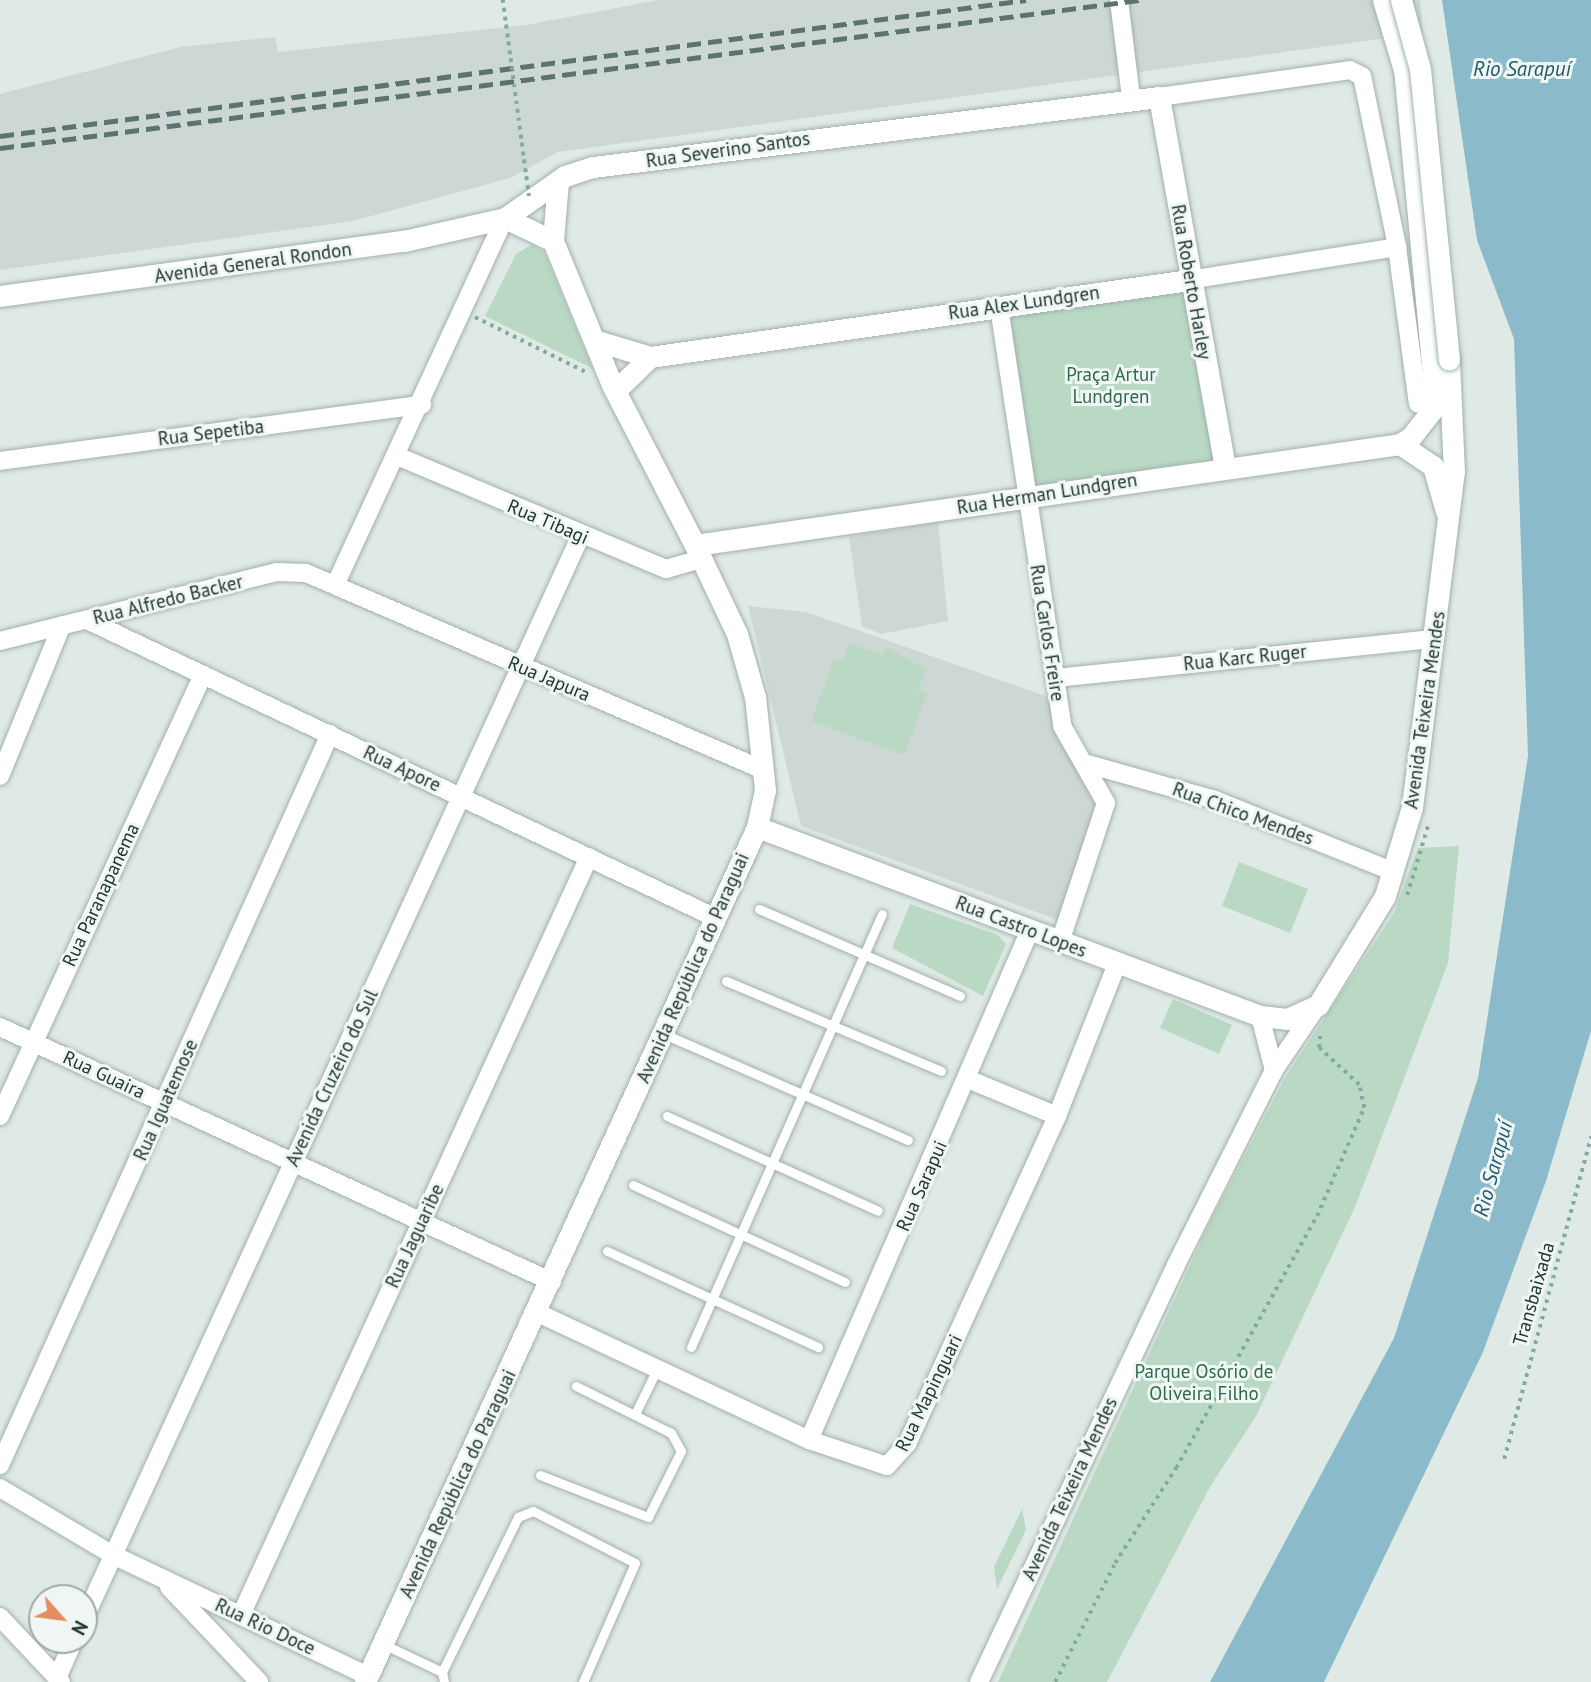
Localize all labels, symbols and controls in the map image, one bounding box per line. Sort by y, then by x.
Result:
water label: Rio Sarapuí [1473,56,1571,82]
street label: Rua Severino Santos [645,127,811,173]
street label: Rua Roberto Harley [1166,203,1216,361]
street label: Avenida General Rondon [153,238,353,288]
street label: Rua Alex Lundgren [946,281,1102,325]
park label: Praça Artur Lundgren [1066,364,1156,408]
street label: Rua Sepetiba [157,415,265,451]
street label: Rua Herman Lundgren [955,469,1139,519]
street label: Rua Tibagi [504,495,592,549]
street label: Rua Carlos Freire [1025,563,1069,703]
street label: Rua Alfredo Backer [90,570,246,630]
street label: Avenida Teixeira Mendes [1400,609,1450,811]
street label: Rua Karc Ruger [1182,640,1308,676]
street label: Rua Japura [504,651,594,707]
street label: Rua Apore [359,741,445,797]
street label: Rua Chico Mendes [1169,778,1317,850]
street label: Rua Paranapanema [58,820,144,970]
street label: Avenida República do Paraguai [632,849,754,1087]
street label: Rua Castro Lopes [952,891,1090,963]
street label: Avenida Cruzeiro do Sul [281,986,383,1170]
street label: Rua Iguatemose [129,1036,203,1164]
street label: Rua Guaira [59,1046,149,1104]
water label: Rio Sarapuí [1468,1118,1518,1220]
street label: Rua Sarapui [892,1137,952,1235]
street label: Rua Jaguaribe [381,1180,449,1292]
street label: Transbaixada [1508,1240,1560,1348]
street label: Rua Mapinguari [891,1331,967,1455]
park label: Parque Osório de Oliveira Filho [1135,1361,1273,1405]
street label: Avenida República do Paraguai [395,1366,521,1602]
street label: Avenida Teixeira Mendes [1017,1394,1123,1584]
north arrow [28,1584,98,1654]
street label: Rua Rio Doce [211,1594,319,1660]
text: N [66,1617,93,1639]

